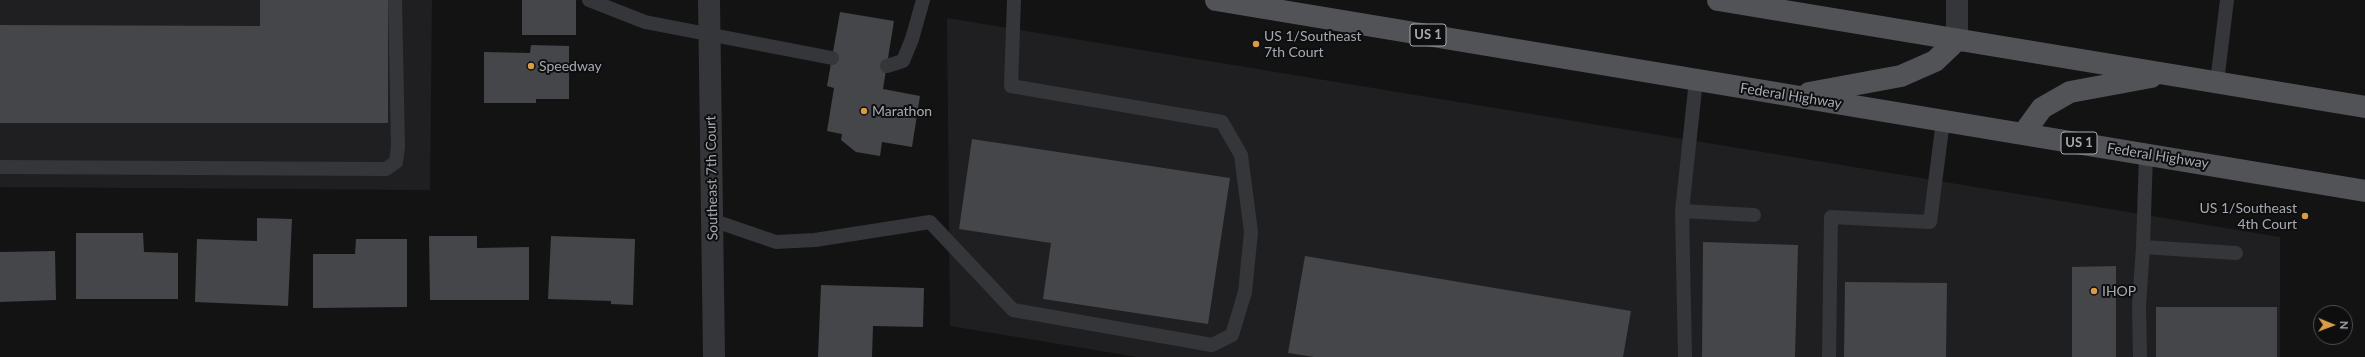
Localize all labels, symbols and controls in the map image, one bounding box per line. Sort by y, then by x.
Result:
road number: US 1 [1410,24,1446,46]
place label: US 1/Southeast 7th Court [1264,28,1361,60]
marker: US 1/Southeast 7th Court [1251,39,1261,49]
place label: Speedway [539,58,602,74]
marker: Speedway [526,61,536,71]
street label: Federal Highway [1739,80,1843,112]
place label: Marathon [872,103,932,119]
marker: Marathon [859,106,869,116]
street label: Southeast 7th Court [703,115,721,241]
road number: US 1 [2061,132,2097,154]
street label: Federal Highway [2106,140,2210,172]
place label: US 1/Southeast 4th Court [2200,200,2297,232]
marker: US 1/Southeast 4th Court [2300,211,2310,221]
place label: IHOP [2102,283,2136,299]
marker: IHOP [2089,286,2099,296]
north arrow [2313,305,2353,345]
text: N [2338,321,2351,330]

